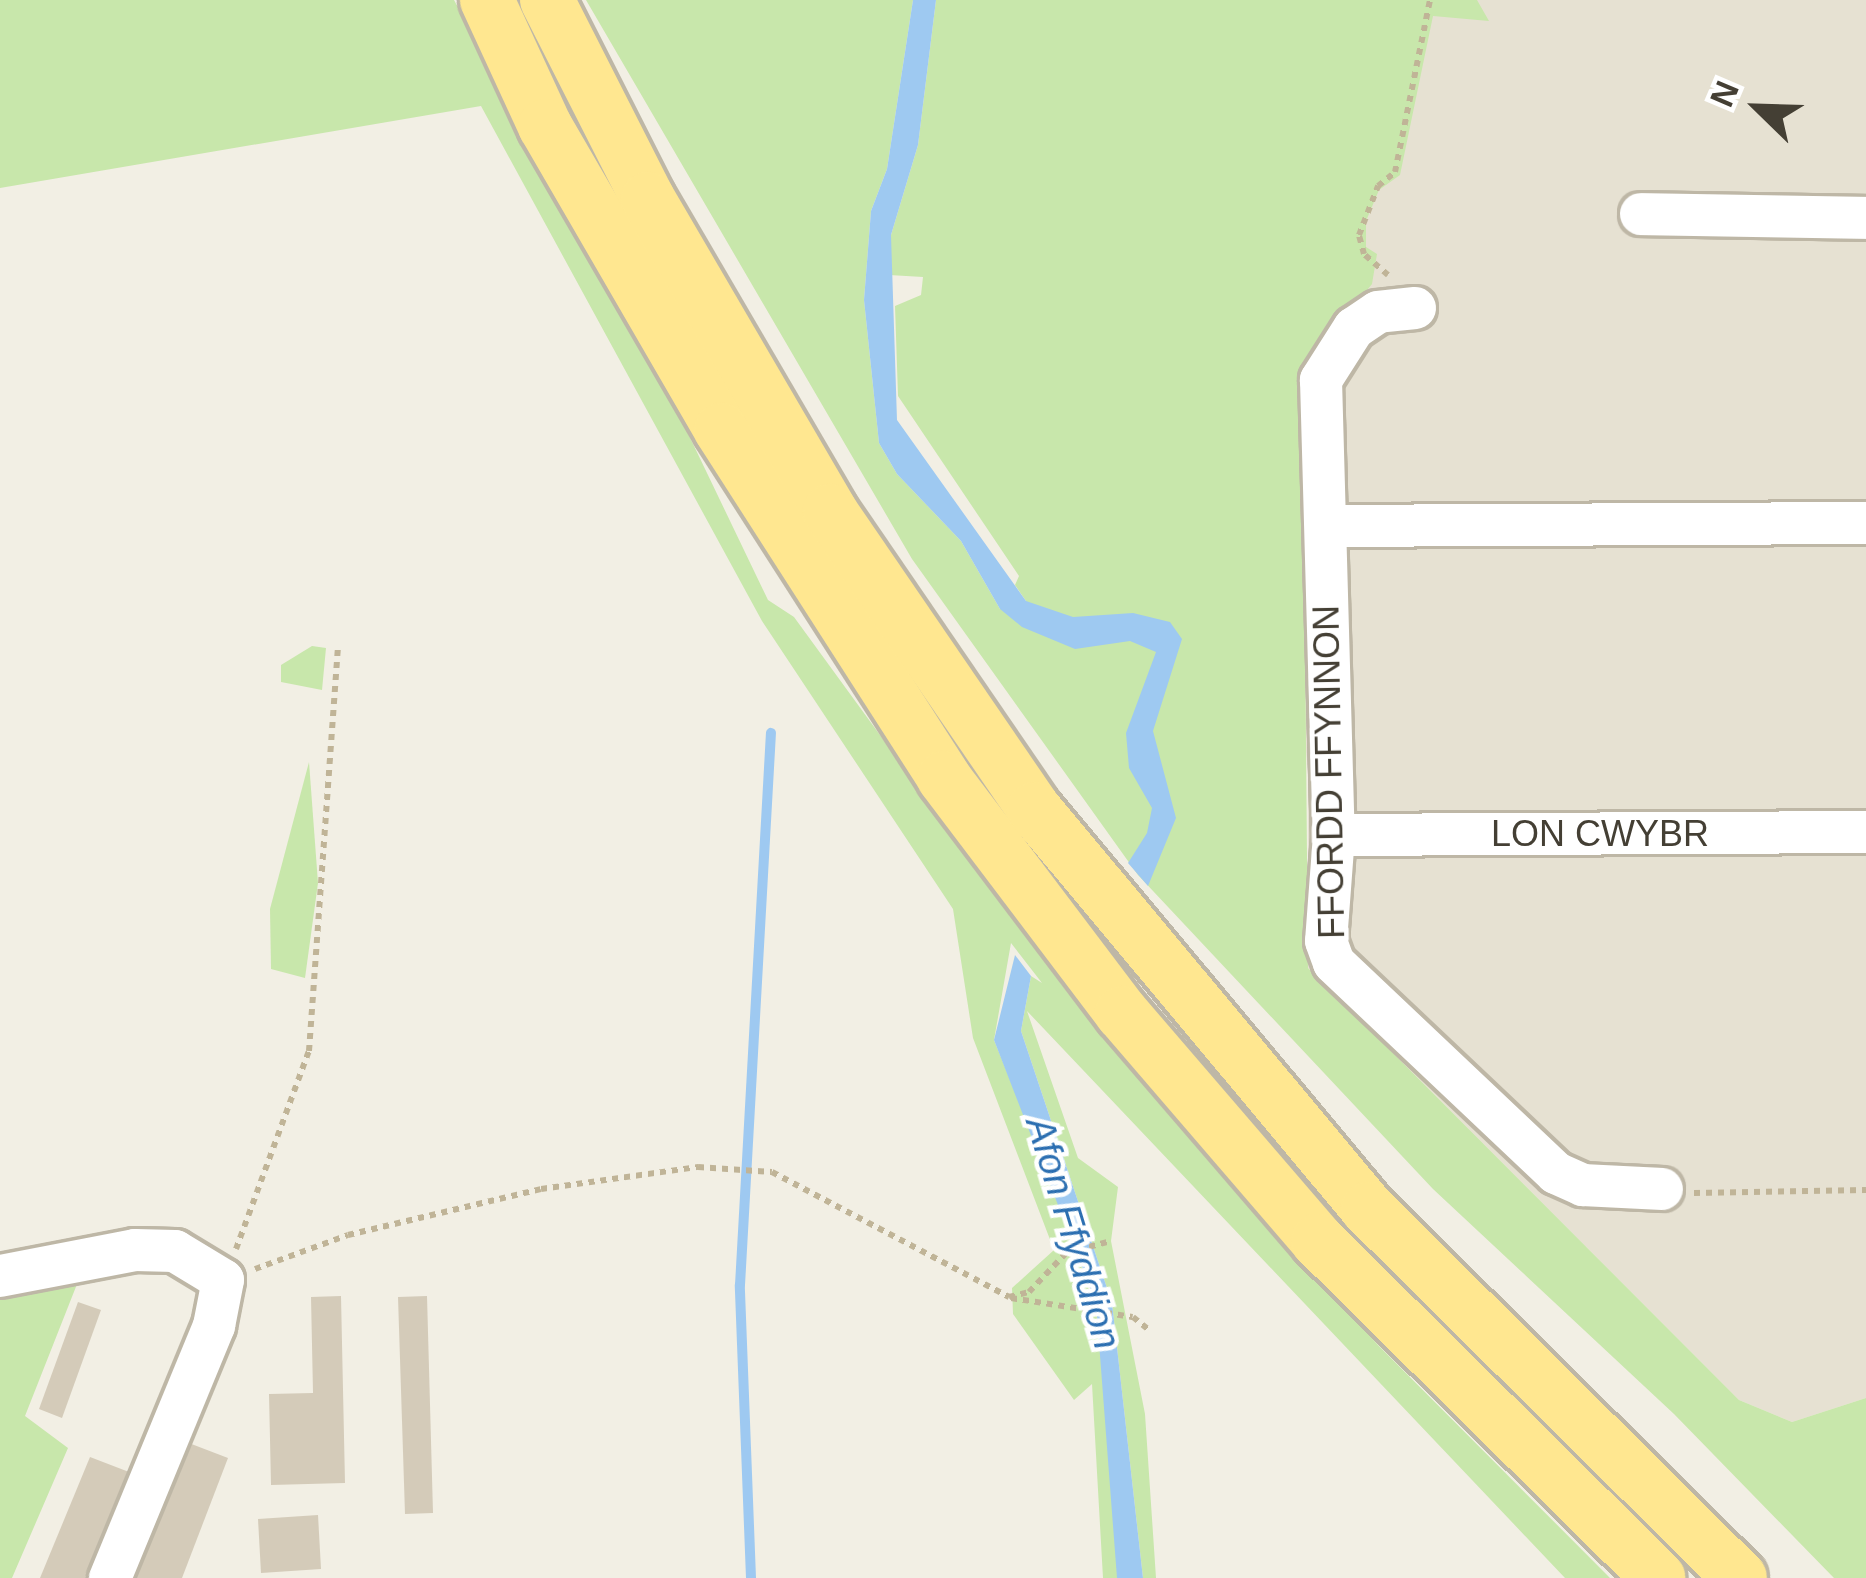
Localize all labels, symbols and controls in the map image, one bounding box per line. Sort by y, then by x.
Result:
north arrow [1698,48,1818,168]
text: N [1703,76,1746,112]
street label: FFORDD FFYNNON [1304,605,1354,939]
street label: LON CWYBR [1491,812,1709,856]
water label: Afon Ffyddion [1015,1111,1131,1355]

